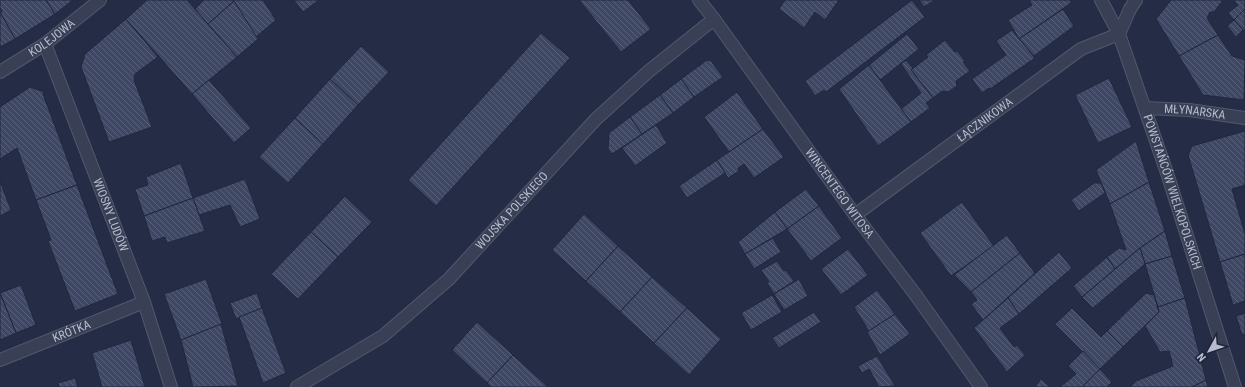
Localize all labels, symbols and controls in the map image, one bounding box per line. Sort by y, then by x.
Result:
street label: KOLEJOWA [26,16,78,59]
street label: ŁĄCZNIKOWA [954,95,1015,145]
street label: MŁYNARSKA [1164,102,1226,122]
street label: POWSTAŃCÓW WIELKOPOLSKICH [1140,113,1204,271]
street label: WINCENTEGO WITOSA [802,146,877,241]
street label: WOJSKA POLSKIEGO [473,169,551,252]
street label: WIOSNY LUDÓW [90,176,131,253]
street label: KRÓTKA [50,317,93,345]
north arrow [1189,331,1229,371]
text: N [1194,350,1209,364]

